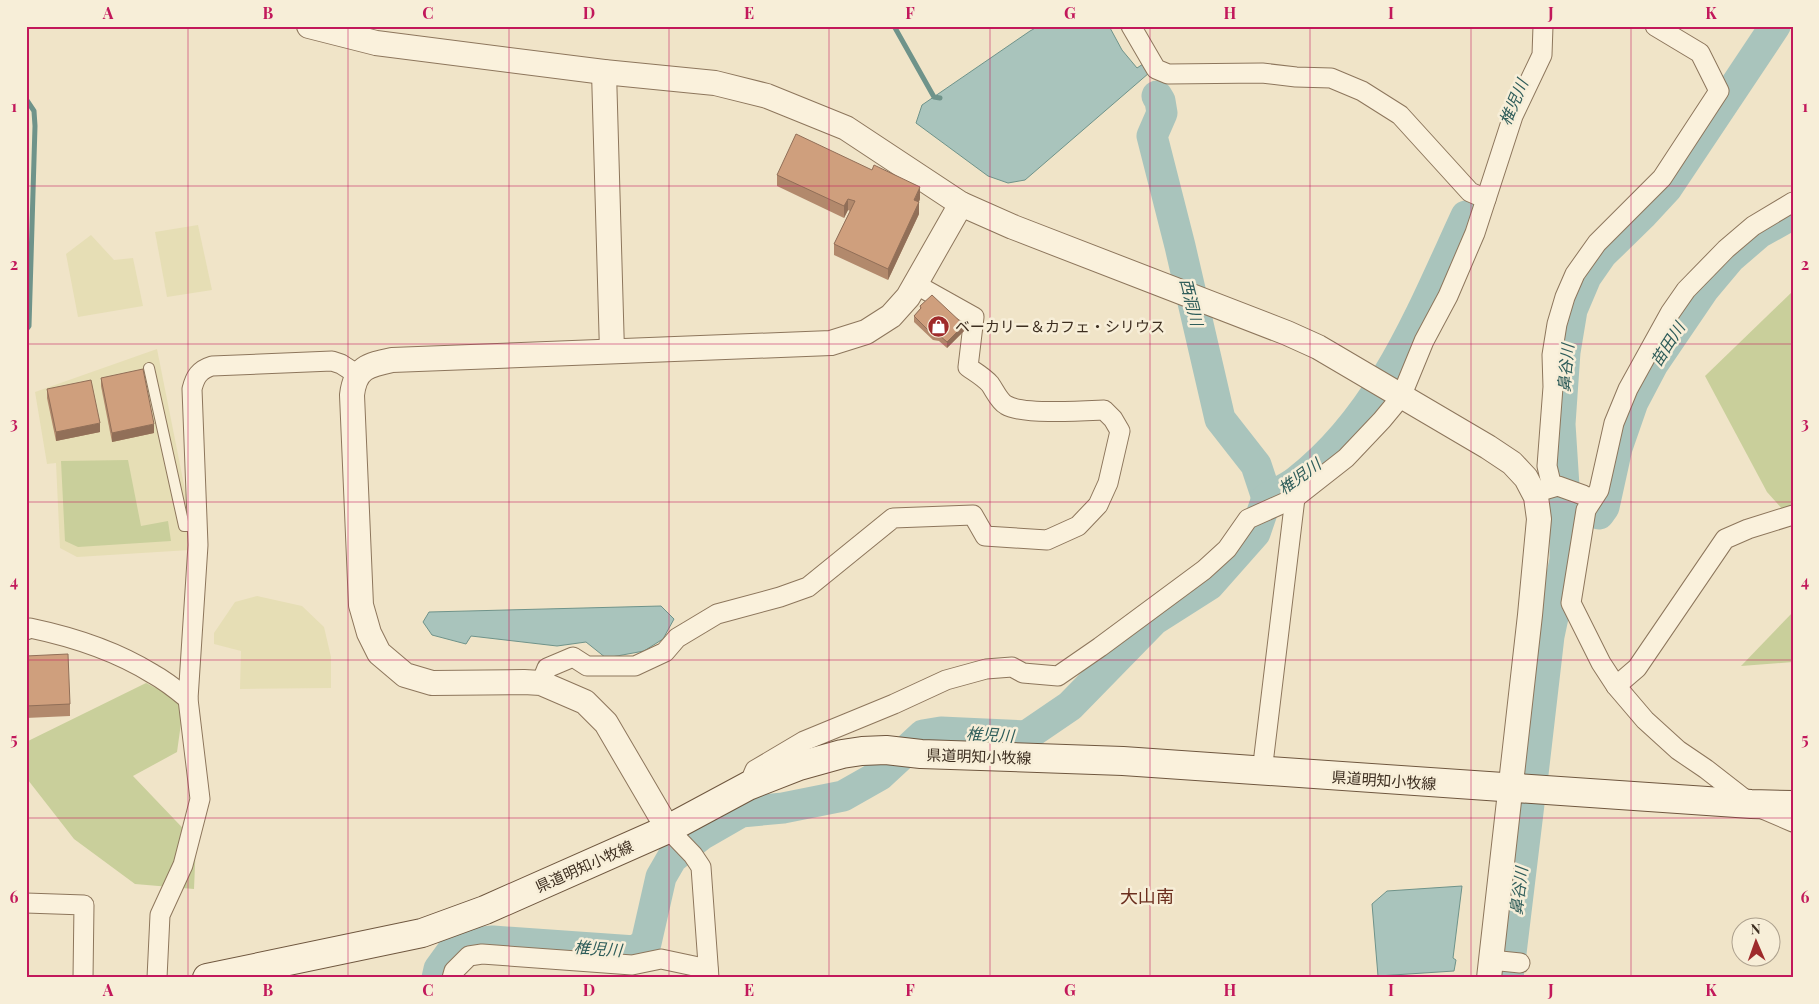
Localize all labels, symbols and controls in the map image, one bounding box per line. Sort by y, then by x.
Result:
text: A [102,2,114,23]
text: B [263,2,274,23]
text: C [422,2,434,23]
text: D [583,2,595,23]
text: E [744,2,754,23]
text: F [905,2,915,23]
text: G [1064,2,1076,23]
text: H [1224,2,1237,23]
text: I [1388,2,1394,23]
text: J [1547,2,1554,23]
text: K [1705,2,1717,23]
water label: 椎児川 [1494,74,1533,128]
text: 1 [11,95,17,116]
text: 1 [1802,95,1808,116]
text: 2 [10,253,18,274]
text: 2 [1801,253,1809,274]
water label: 西洞川 [1176,276,1208,330]
shop icon: ベーカリー＆カフェ・シリウス [927,314,951,338]
place label: ベーカリー＆カフェ・シリウス [955,316,1165,336]
water label: 苗田川 [1645,316,1690,370]
water label: 鼻谷川 [1552,341,1578,393]
text: 3 [10,412,18,433]
text: 3 [1801,412,1809,433]
water label: 椎児川 [1273,452,1326,499]
text: 4 [10,570,18,591]
text: 4 [1801,570,1809,591]
water label: 椎児川 [965,722,1017,746]
text: 5 [10,728,18,749]
text: 5 [1801,728,1809,749]
street label: 県道明知小牧線 [926,744,1032,768]
street label: 県道明知小牧線 [1331,766,1437,794]
street label: 県道明知小牧線 [532,836,636,896]
water label: 鼻谷川 [1505,864,1532,916]
district label: 大山南 [1120,884,1174,908]
text: 6 [10,886,19,907]
text: 6 [1801,886,1810,907]
north arrow [1732,916,1782,966]
text: N [1750,919,1761,938]
water label: 椎児川 [573,936,625,960]
text: A [102,979,114,1000]
text: B [263,979,274,1000]
text: C [422,979,434,1000]
text: D [583,979,595,1000]
text: E [744,979,754,1000]
text: F [905,979,915,1000]
text: G [1064,979,1076,1000]
text: H [1224,979,1237,1000]
text: I [1388,979,1394,1000]
text: J [1547,979,1554,1000]
text: K [1705,979,1717,1000]

